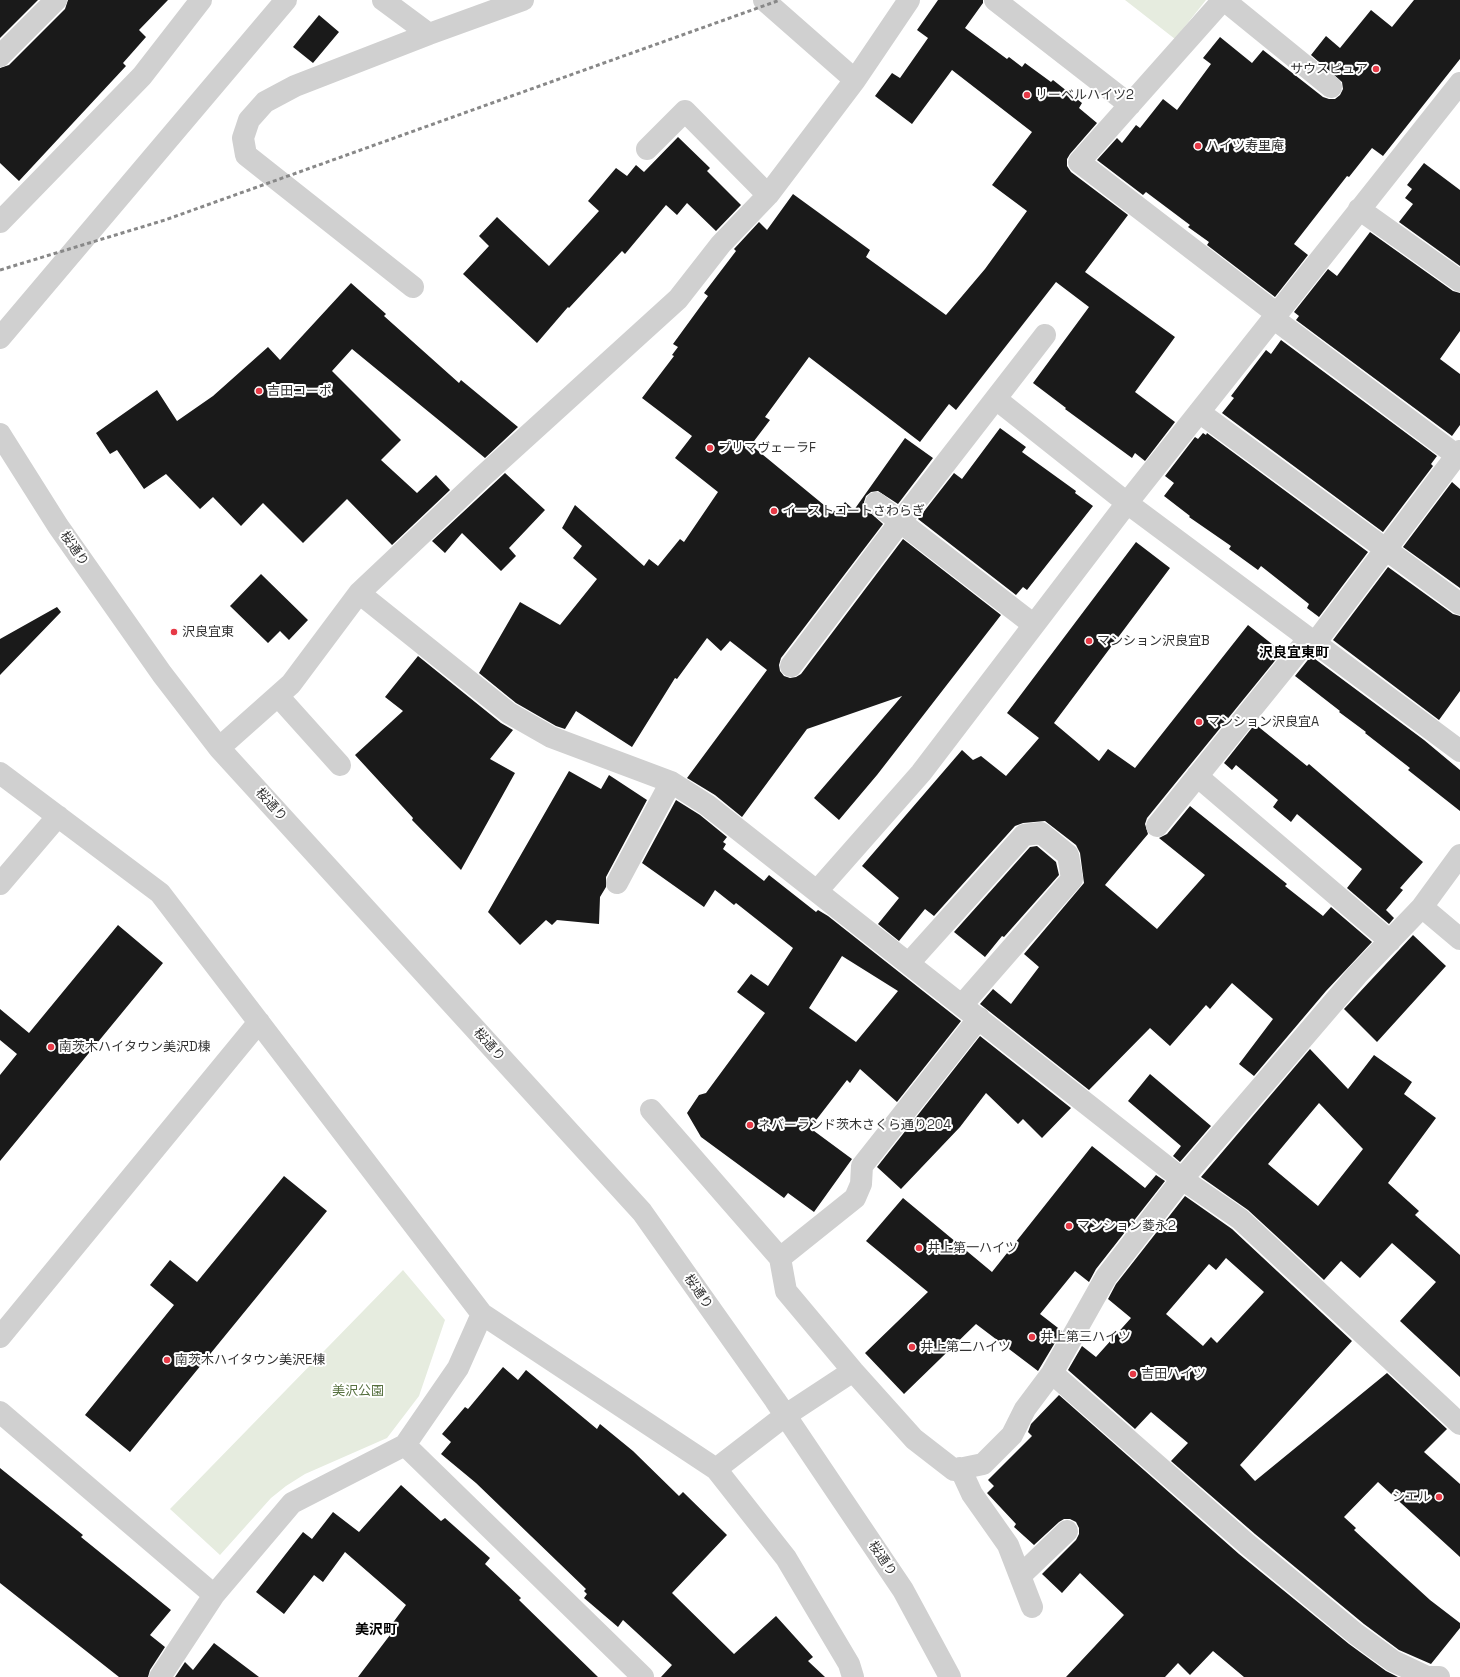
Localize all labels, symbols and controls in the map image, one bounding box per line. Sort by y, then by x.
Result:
place label: サウスピュア [1290,61,1368,77]
marker: サウスピュア [1371,64,1381,74]
place label: リーベルハイツ2 [1035,87,1134,103]
marker: リーベルハイツ2 [1022,90,1032,100]
place label: ハイツ寿里庵 [1206,138,1284,154]
marker: ハイツ寿里庵 [1193,141,1203,151]
place label: 吉田コーポ [267,383,332,399]
marker: 吉田コーポ [254,386,264,396]
place label: プリマヴェーラF [718,440,816,456]
marker: プリマヴェーラF [705,443,715,453]
place label: イーストコートさわらぎ [782,503,925,519]
marker: イーストコートさわらぎ [769,506,779,516]
street label: 桜通り [56,529,92,569]
place label: 沢良宜東 [182,624,234,640]
marker: 沢良宜東 [169,627,179,637]
place label: マンション沢良宜B [1097,633,1210,649]
marker: マンション沢良宜B [1084,636,1094,646]
district label: 沢良宜東町 [1259,645,1329,661]
place label: マンション沢良宜A [1207,714,1319,730]
marker: マンション沢良宜A [1194,717,1204,727]
street label: 桜通り [252,785,290,825]
street label: 桜通り [470,1025,508,1065]
place label: 南茨木ハイタウン美沢D棟 [59,1039,211,1055]
marker: 南茨木ハイタウン美沢D棟 [46,1042,56,1052]
place label: ネバーランド茨木さくら通り204 [758,1117,951,1133]
marker: ネバーランド茨木さくら通り204 [745,1120,755,1130]
place label: マンション菱永2 [1077,1218,1176,1234]
marker: マンション菱永2 [1064,1221,1074,1231]
place label: 井上第一ハイツ [927,1240,1018,1256]
marker: 井上第一ハイツ [914,1243,924,1253]
street label: 桜通り [680,1272,716,1312]
place label: 井上第三ハイツ [1040,1329,1131,1345]
marker: 井上第三ハイツ [1027,1332,1037,1342]
place label: 井上第二ハイツ [920,1339,1011,1355]
marker: 井上第二ハイツ [907,1342,917,1352]
place label: 南茨木ハイタウン美沢E棟 [175,1352,325,1368]
marker: 南茨木ハイタウン美沢E棟 [162,1355,172,1365]
place label: 吉田ハイツ [1141,1366,1206,1382]
marker: 吉田ハイツ [1128,1369,1138,1379]
park label: 美沢公園 [332,1383,384,1399]
place label: シエル [1392,1489,1431,1505]
marker: シエル [1434,1492,1444,1502]
street label: 桜通り [865,1538,899,1580]
district label: 美沢町 [355,1622,397,1638]

